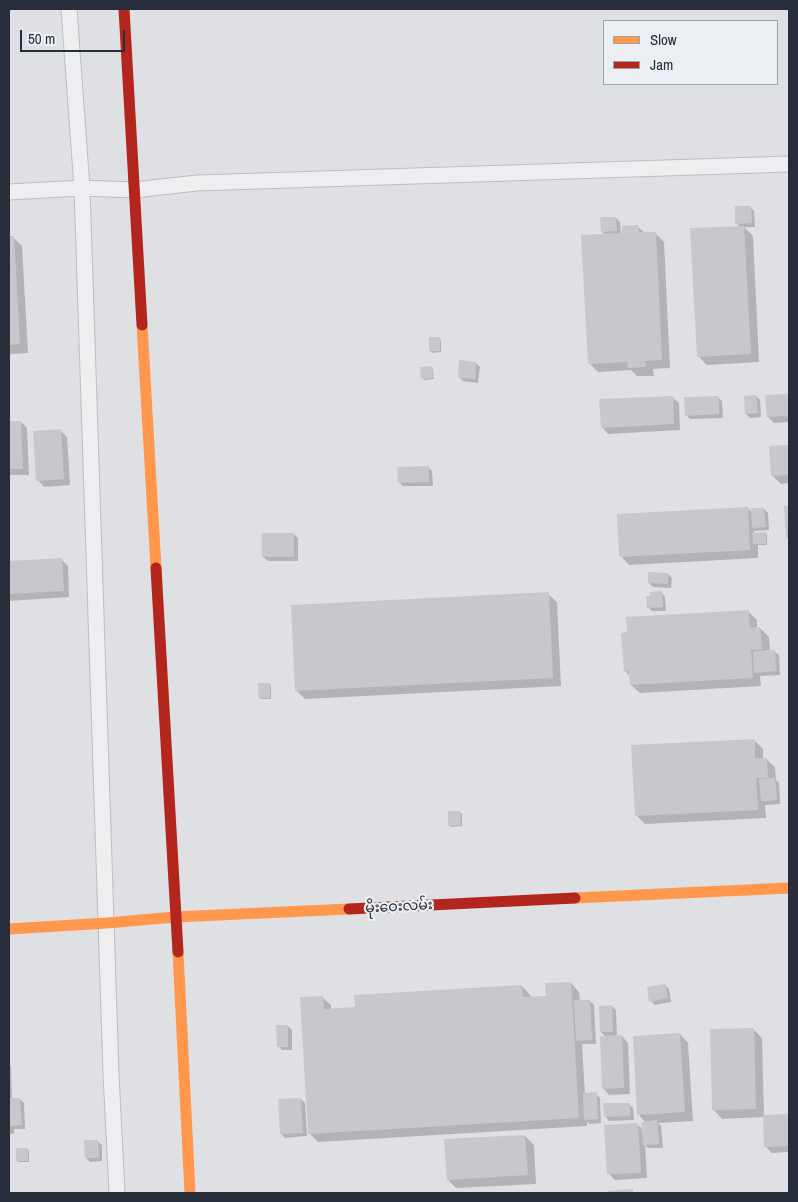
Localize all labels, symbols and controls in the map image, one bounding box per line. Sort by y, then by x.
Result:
scale bar [22,20,128,52]
legend [603,20,778,85]
text: 50 m [28,28,55,49]
text: Slow [650,29,677,50]
text: Jam [650,54,673,75]
street label: မိုးဝေးလမ်း [365,897,433,917]

